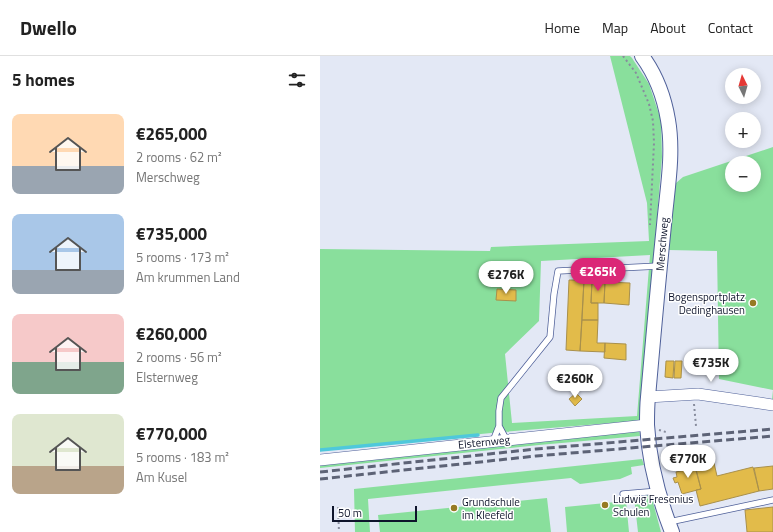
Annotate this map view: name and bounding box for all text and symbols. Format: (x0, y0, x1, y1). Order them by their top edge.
text: Dwello (20, 13, 77, 42)
text: Home (545, 17, 580, 38)
text: Map (602, 17, 628, 38)
text: About (650, 17, 686, 38)
text: Contact (708, 17, 753, 38)
text: 5 homes (12, 67, 75, 93)
north arrow (725, 68, 761, 104)
map controls (725, 68, 761, 192)
icon: filters (286, 69, 308, 91)
button: + (725, 112, 761, 148)
text: €265,000 (136, 121, 207, 147)
icon: home (44, 130, 92, 178)
text: 2 rooms · 62 m² (136, 147, 222, 167)
button: − (725, 156, 761, 192)
text: Merschweg (136, 167, 200, 187)
street label: Merschweg (652, 216, 672, 272)
text: €735,000 (136, 221, 207, 247)
icon: home (44, 230, 92, 278)
text: 5 rooms · 173 m² (136, 247, 229, 267)
pin: €265K (570, 258, 626, 292)
pin: €276K (478, 261, 534, 295)
text: €265K (580, 261, 616, 281)
text: €276K (488, 264, 524, 284)
text: Am krummen Land (136, 267, 240, 287)
place label: Bogensportplatz Dedinghausen (668, 289, 745, 318)
marker: Bogensportplatz Dedinghausen (748, 298, 758, 308)
text: €260,000 (136, 321, 207, 347)
icon: home (44, 330, 92, 378)
text: 2 rooms · 56 m² (136, 347, 222, 367)
pin: €735K (683, 349, 739, 383)
text: €735K (693, 352, 729, 372)
pin: €260K (547, 365, 603, 399)
text: Elsternweg (136, 367, 198, 387)
text: €260K (557, 368, 593, 388)
text: €770,000 (136, 421, 207, 447)
icon: home (44, 430, 92, 478)
street label: Elsternweg (457, 431, 511, 453)
pin: €770K (660, 445, 716, 479)
text: 5 rooms · 183 m² (136, 447, 229, 467)
text: €770K (670, 448, 706, 468)
text: Am Kusel (136, 467, 187, 487)
place label: Ludwig Fresenius Schulen (613, 491, 694, 520)
place label: Grundschule im Kleefeld (462, 494, 520, 523)
marker: Ludwig Fresenius Schulen (600, 500, 610, 510)
marker: Grundschule im Kleefeld (449, 503, 459, 513)
scale bar (332, 504, 417, 523)
text: 50 m (338, 505, 362, 521)

